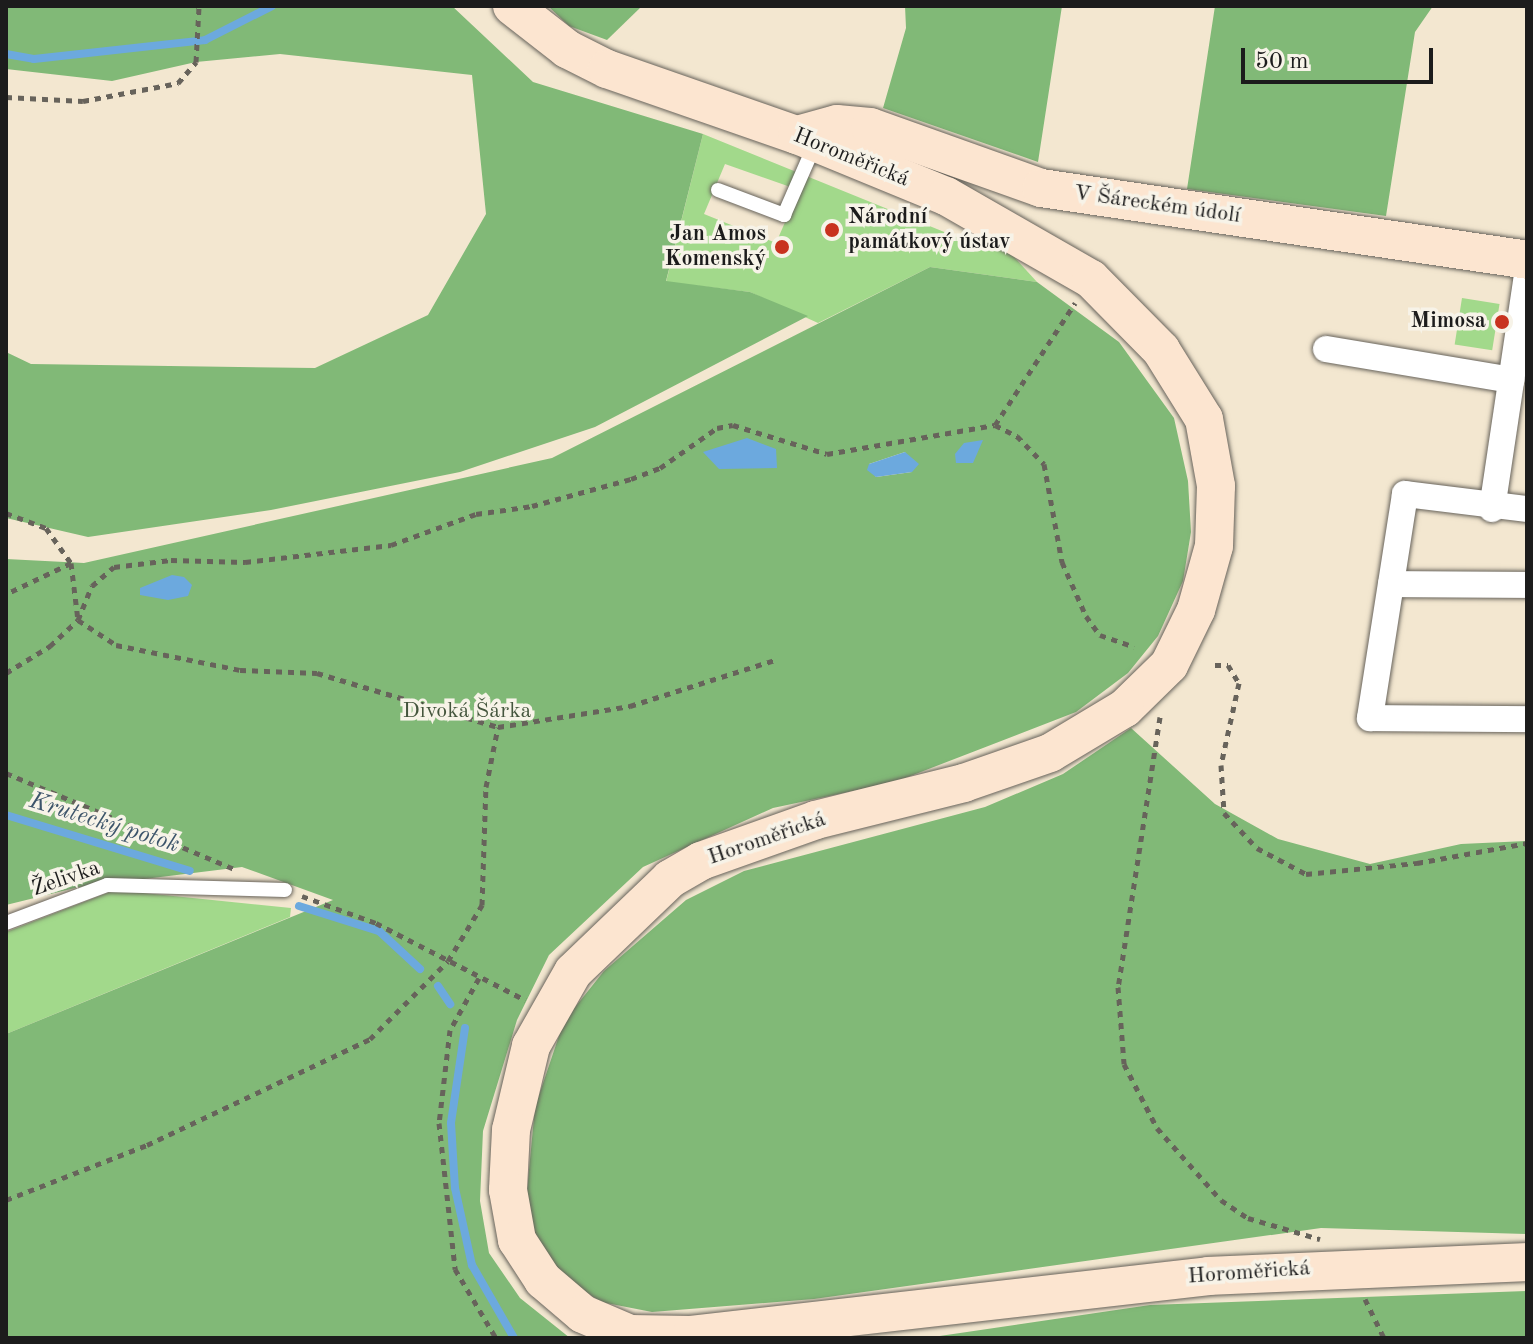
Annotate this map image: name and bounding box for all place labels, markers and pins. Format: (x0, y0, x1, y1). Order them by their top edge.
place label: Národní památkový ústav (848, 204, 1011, 256)
place label: Jan Amos Komenský (664, 221, 766, 272)
marker: Národní památkový ústav (823, 221, 841, 239)
marker: Jan Amos Komenský (773, 238, 791, 256)
place label: Mimosa (1411, 309, 1486, 335)
marker: Mimosa (1493, 313, 1511, 331)

